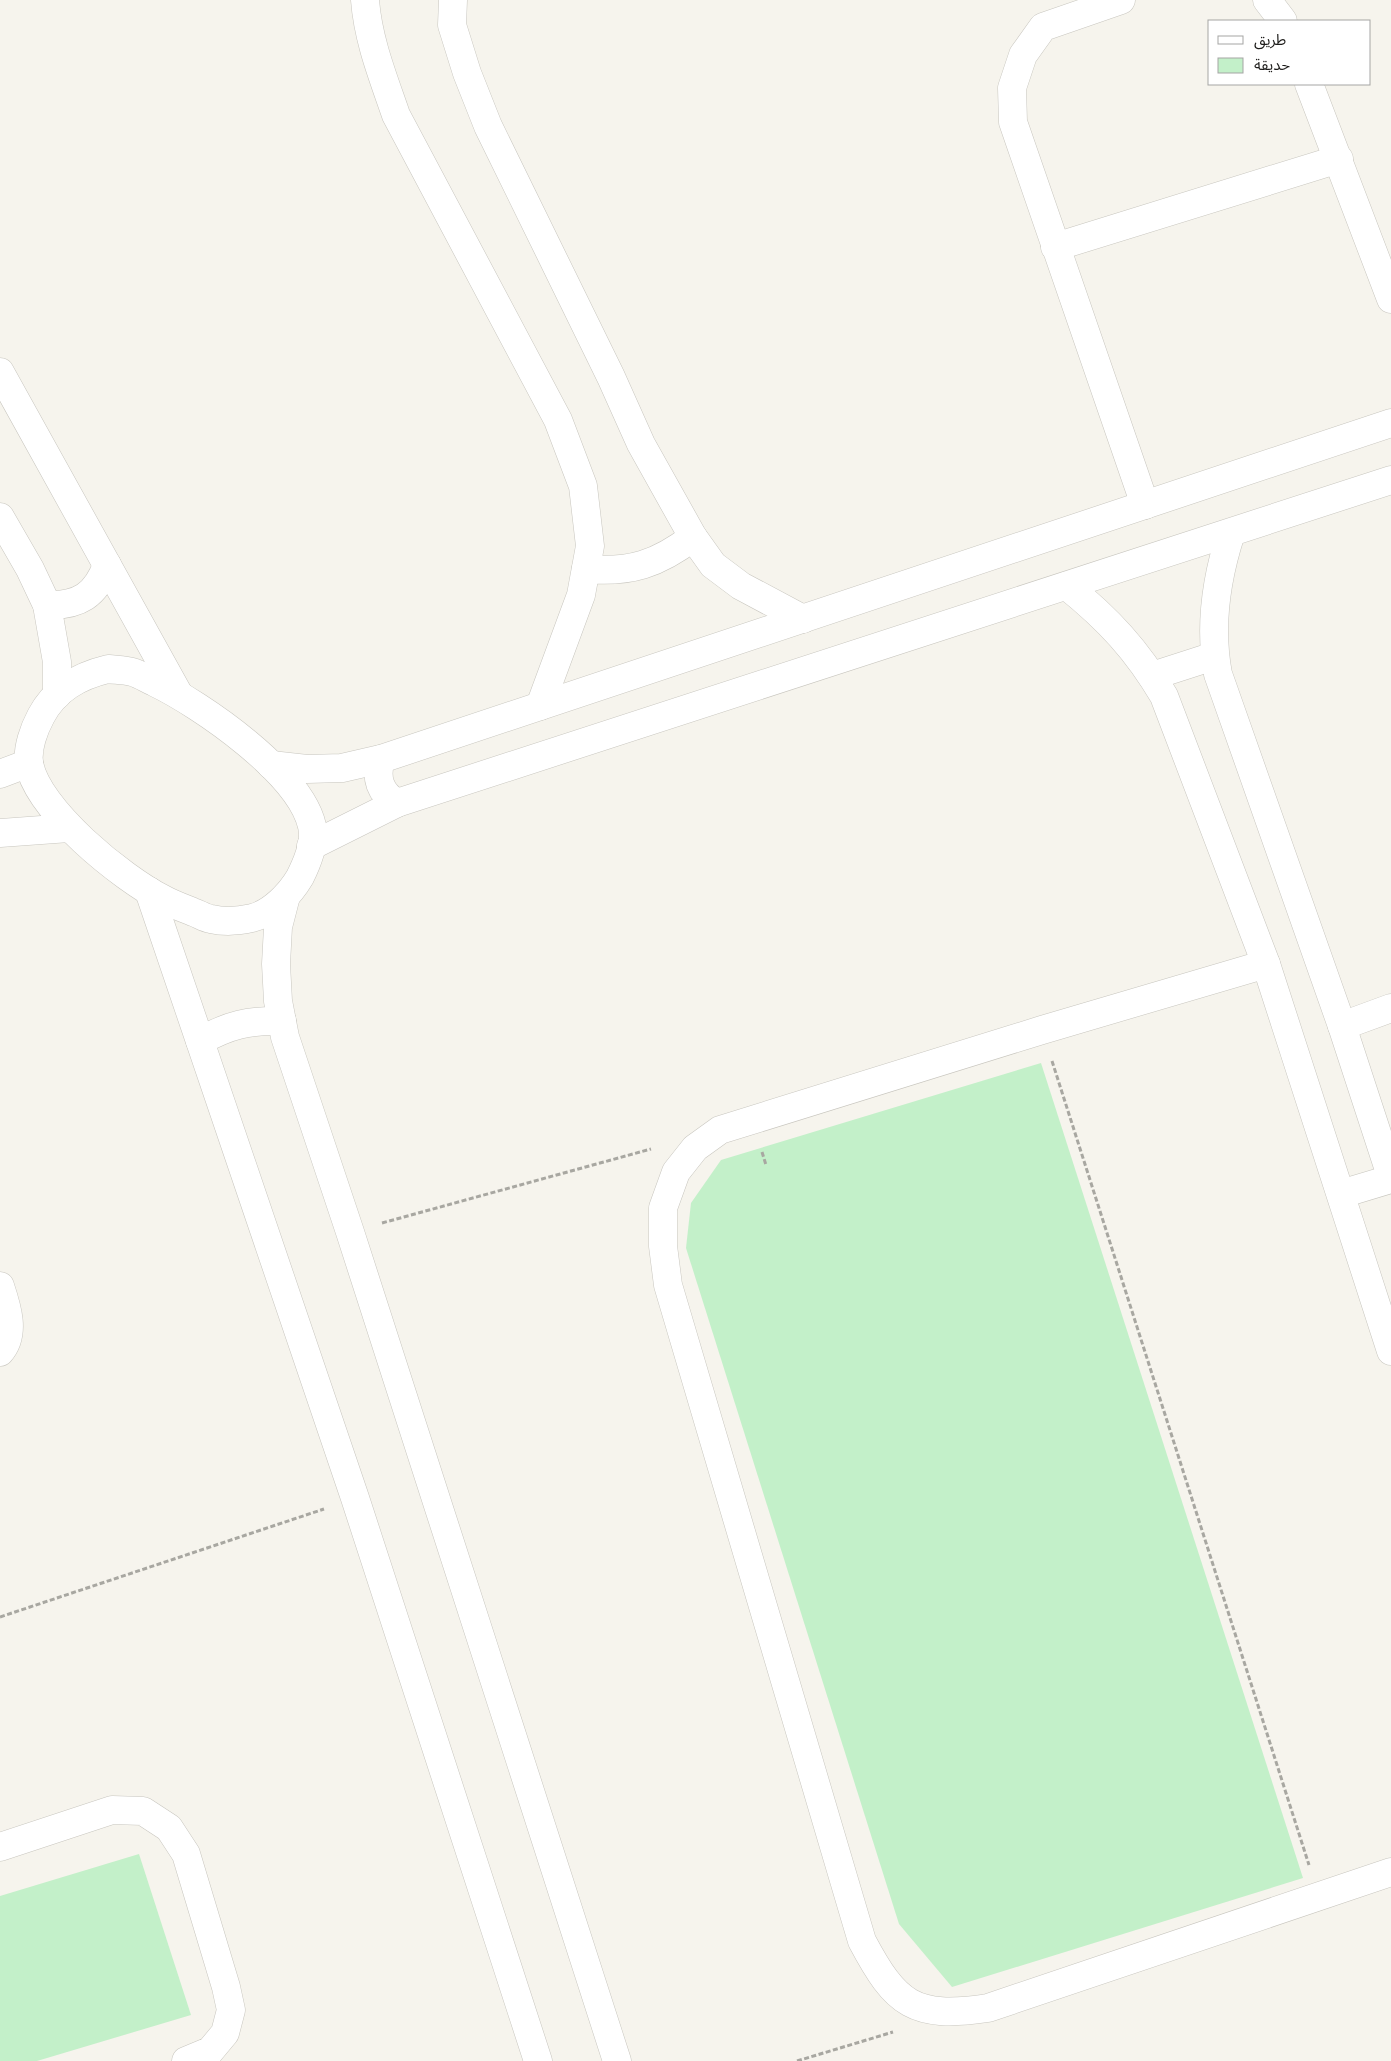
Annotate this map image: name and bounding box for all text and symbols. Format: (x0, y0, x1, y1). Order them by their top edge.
legend (1208, 20, 1371, 85)
text: طريق (1254, 31, 1286, 50)
text: حديقة (1254, 56, 1290, 74)

